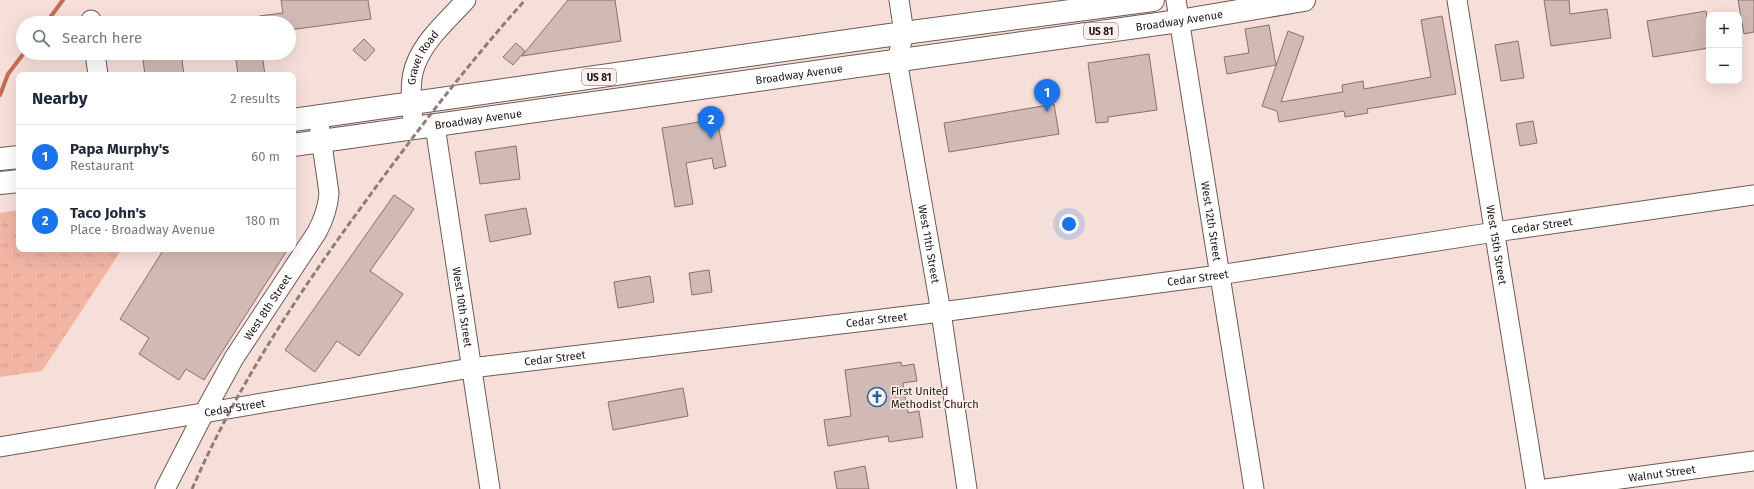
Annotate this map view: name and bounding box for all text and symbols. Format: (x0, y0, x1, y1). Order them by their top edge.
street label: Broadway Avenue (1135, 8, 1224, 34)
map controls (1706, 12, 1742, 84)
button: + (1706, 12, 1742, 48)
search box (16, 16, 296, 60)
road number: US 81 (1084, 23, 1118, 39)
icon: search (30, 27, 52, 49)
street label: Gravel Road (405, 28, 441, 85)
text: Search here (62, 29, 142, 47)
button: − (1706, 48, 1742, 84)
street label: Broadway Avenue (755, 62, 844, 87)
road number: US 81 (582, 69, 616, 85)
pin: 1 (1034, 79, 1060, 112)
text: Nearby (32, 88, 87, 109)
text: 2 results (230, 91, 280, 106)
pin: 2 (698, 106, 724, 139)
street label: Broadway Avenue (434, 107, 523, 132)
text: Papa Murphy's (70, 140, 169, 158)
text: 1 (42, 149, 48, 164)
text: 60 m (251, 149, 280, 164)
text: Restaurant (70, 158, 134, 173)
street label: West 12th Street (1198, 181, 1224, 262)
text: Taco John's (70, 204, 146, 222)
street label: West 11th Street (915, 204, 942, 284)
street label: West 15th Street (1483, 204, 1509, 286)
text: 2 (42, 213, 48, 228)
text: 180 m (245, 213, 280, 228)
your location (1059, 214, 1079, 234)
street label: Cedar Street (1511, 215, 1573, 237)
text: Place · Broadway Avenue (70, 222, 215, 237)
street label: West 10th Street (449, 266, 474, 348)
street label: Cedar Street (1167, 268, 1229, 289)
street label: West 8th Street (242, 272, 294, 343)
street label: Cedar Street (845, 310, 908, 330)
street label: Cedar Street (524, 348, 586, 369)
place label: First United Methodist Church (891, 385, 979, 411)
church icon: First United Methodist Church (866, 386, 888, 408)
street label: Cedar Street (203, 397, 266, 420)
street label: Walnut Street (1628, 463, 1696, 485)

